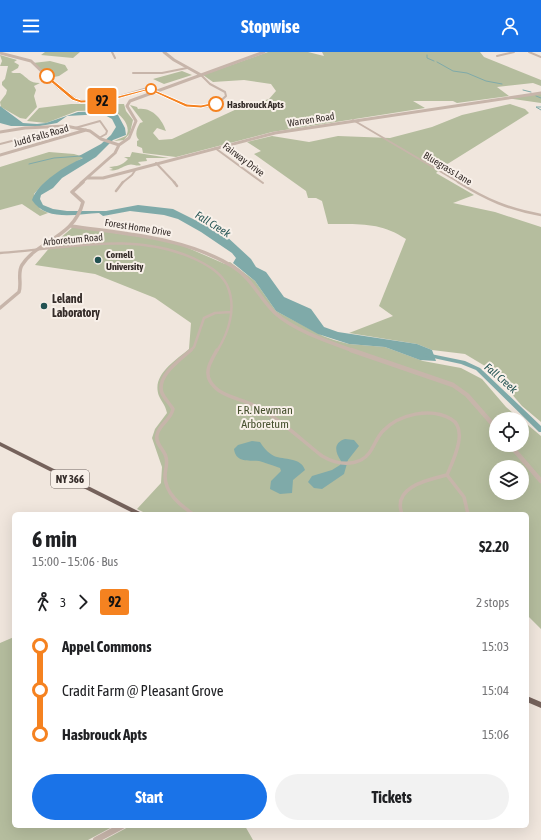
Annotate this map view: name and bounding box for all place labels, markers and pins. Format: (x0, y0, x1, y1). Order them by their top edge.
unlabelled marker (39, 68, 55, 84)
unlabelled marker (145, 83, 157, 95)
marker: Hasbrouck Apts (208, 96, 224, 112)
place label: Hasbrouck Apts (227, 99, 284, 110)
place label: Cornell University (106, 249, 144, 272)
marker: Cornell University (93, 255, 103, 265)
place label: Leland Laboratory (52, 292, 100, 320)
marker: Leland Laboratory (39, 301, 49, 311)

